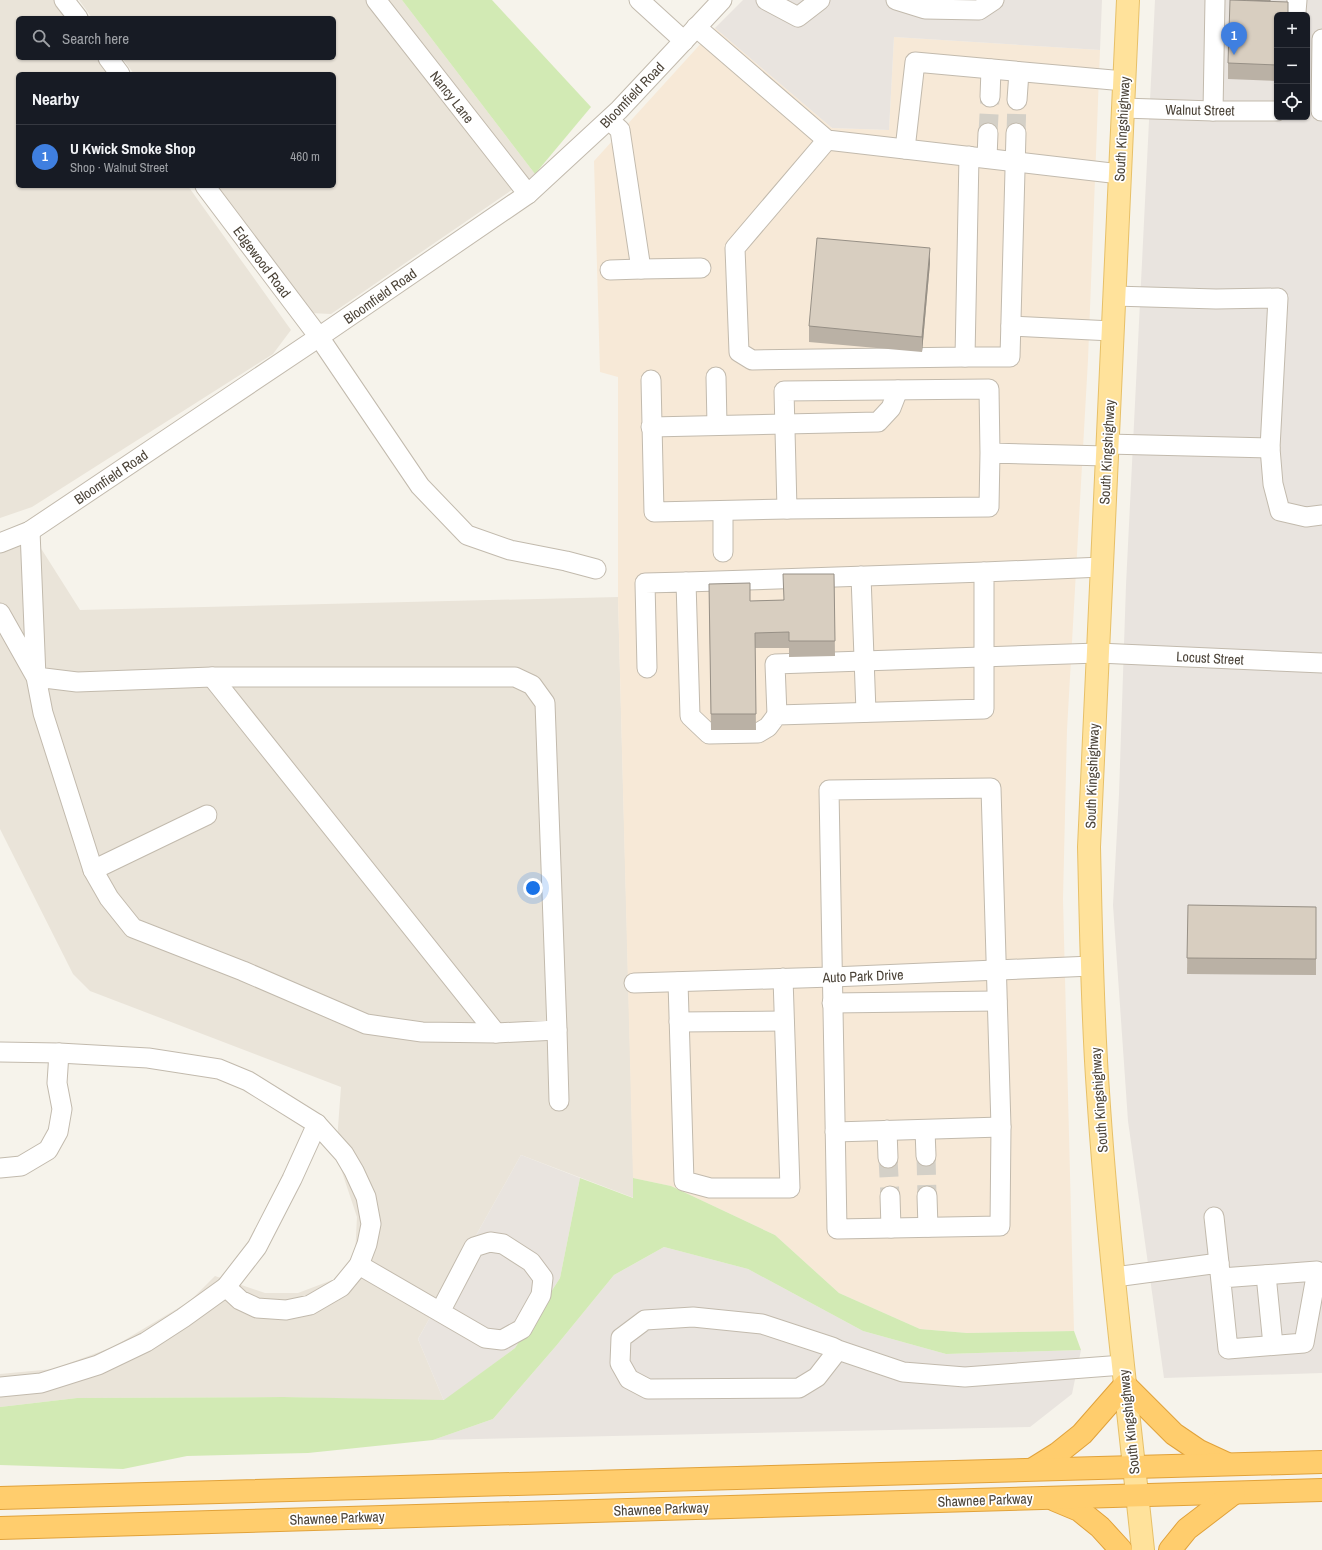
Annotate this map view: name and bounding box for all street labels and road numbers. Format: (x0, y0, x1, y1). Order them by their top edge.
street label: Bloomfield Road (596, 58, 668, 132)
street label: Nancy Lane (426, 67, 478, 127)
street label: South Kingshighway (1110, 76, 1134, 182)
street label: Walnut Street (1165, 100, 1235, 120)
street label: Edgewood Road (229, 223, 295, 301)
street label: Bloomfield Road (340, 264, 420, 328)
street label: South Kingshighway (1095, 399, 1119, 505)
street label: Bloomfield Road (71, 446, 151, 508)
street label: Locust Street (1176, 647, 1244, 669)
street label: South Kingshighway (1081, 723, 1103, 829)
street label: Auto Park Drive (821, 966, 904, 986)
street label: South Kingshighway (1086, 1047, 1112, 1153)
street label: South Kingshighway (1115, 1368, 1143, 1475)
street label: Shawnee Parkway (937, 1489, 1033, 1511)
street label: Shawnee Parkway (613, 1498, 709, 1520)
street label: Shawnee Parkway (289, 1507, 385, 1529)

